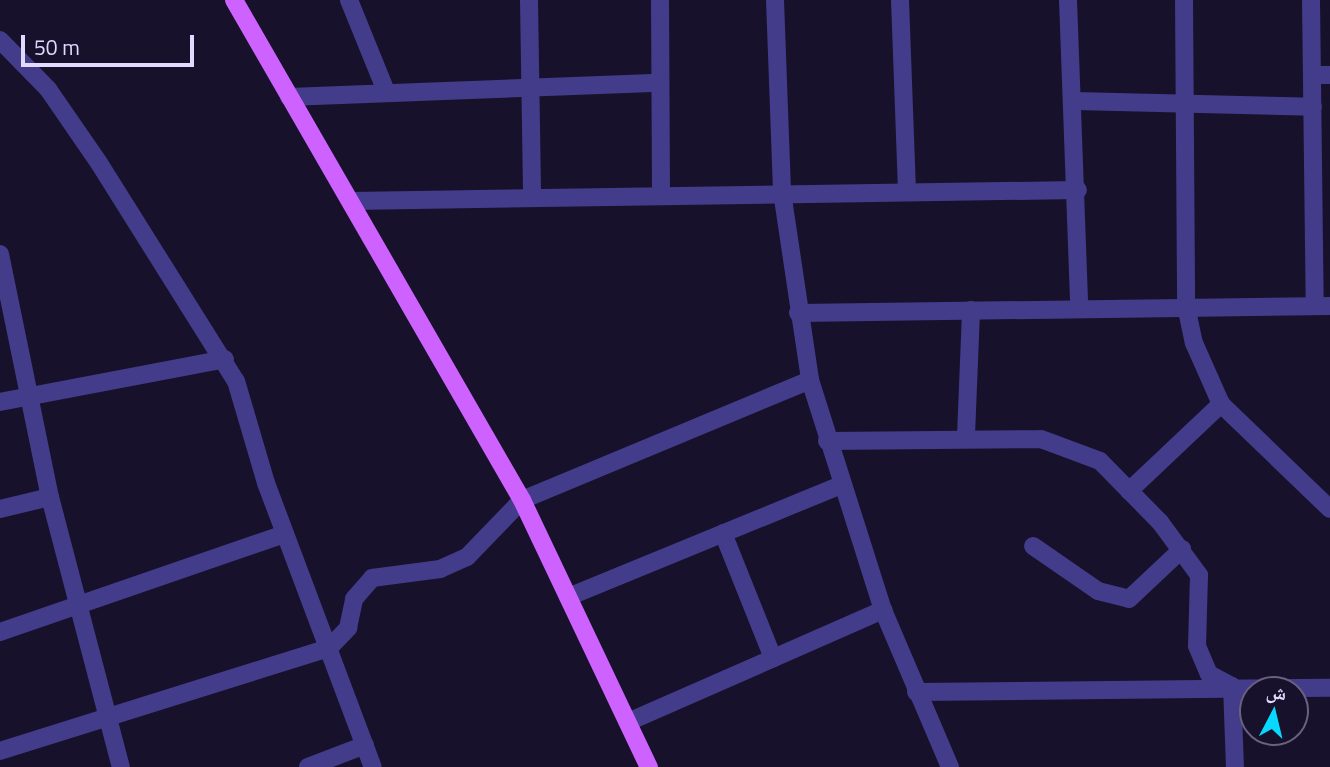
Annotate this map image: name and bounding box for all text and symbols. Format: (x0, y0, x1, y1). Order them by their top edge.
scale bar (24, 21, 198, 65)
text: 50 m (34, 31, 80, 63)
north arrow (1239, 676, 1309, 746)
text: ش (1265, 676, 1288, 707)

